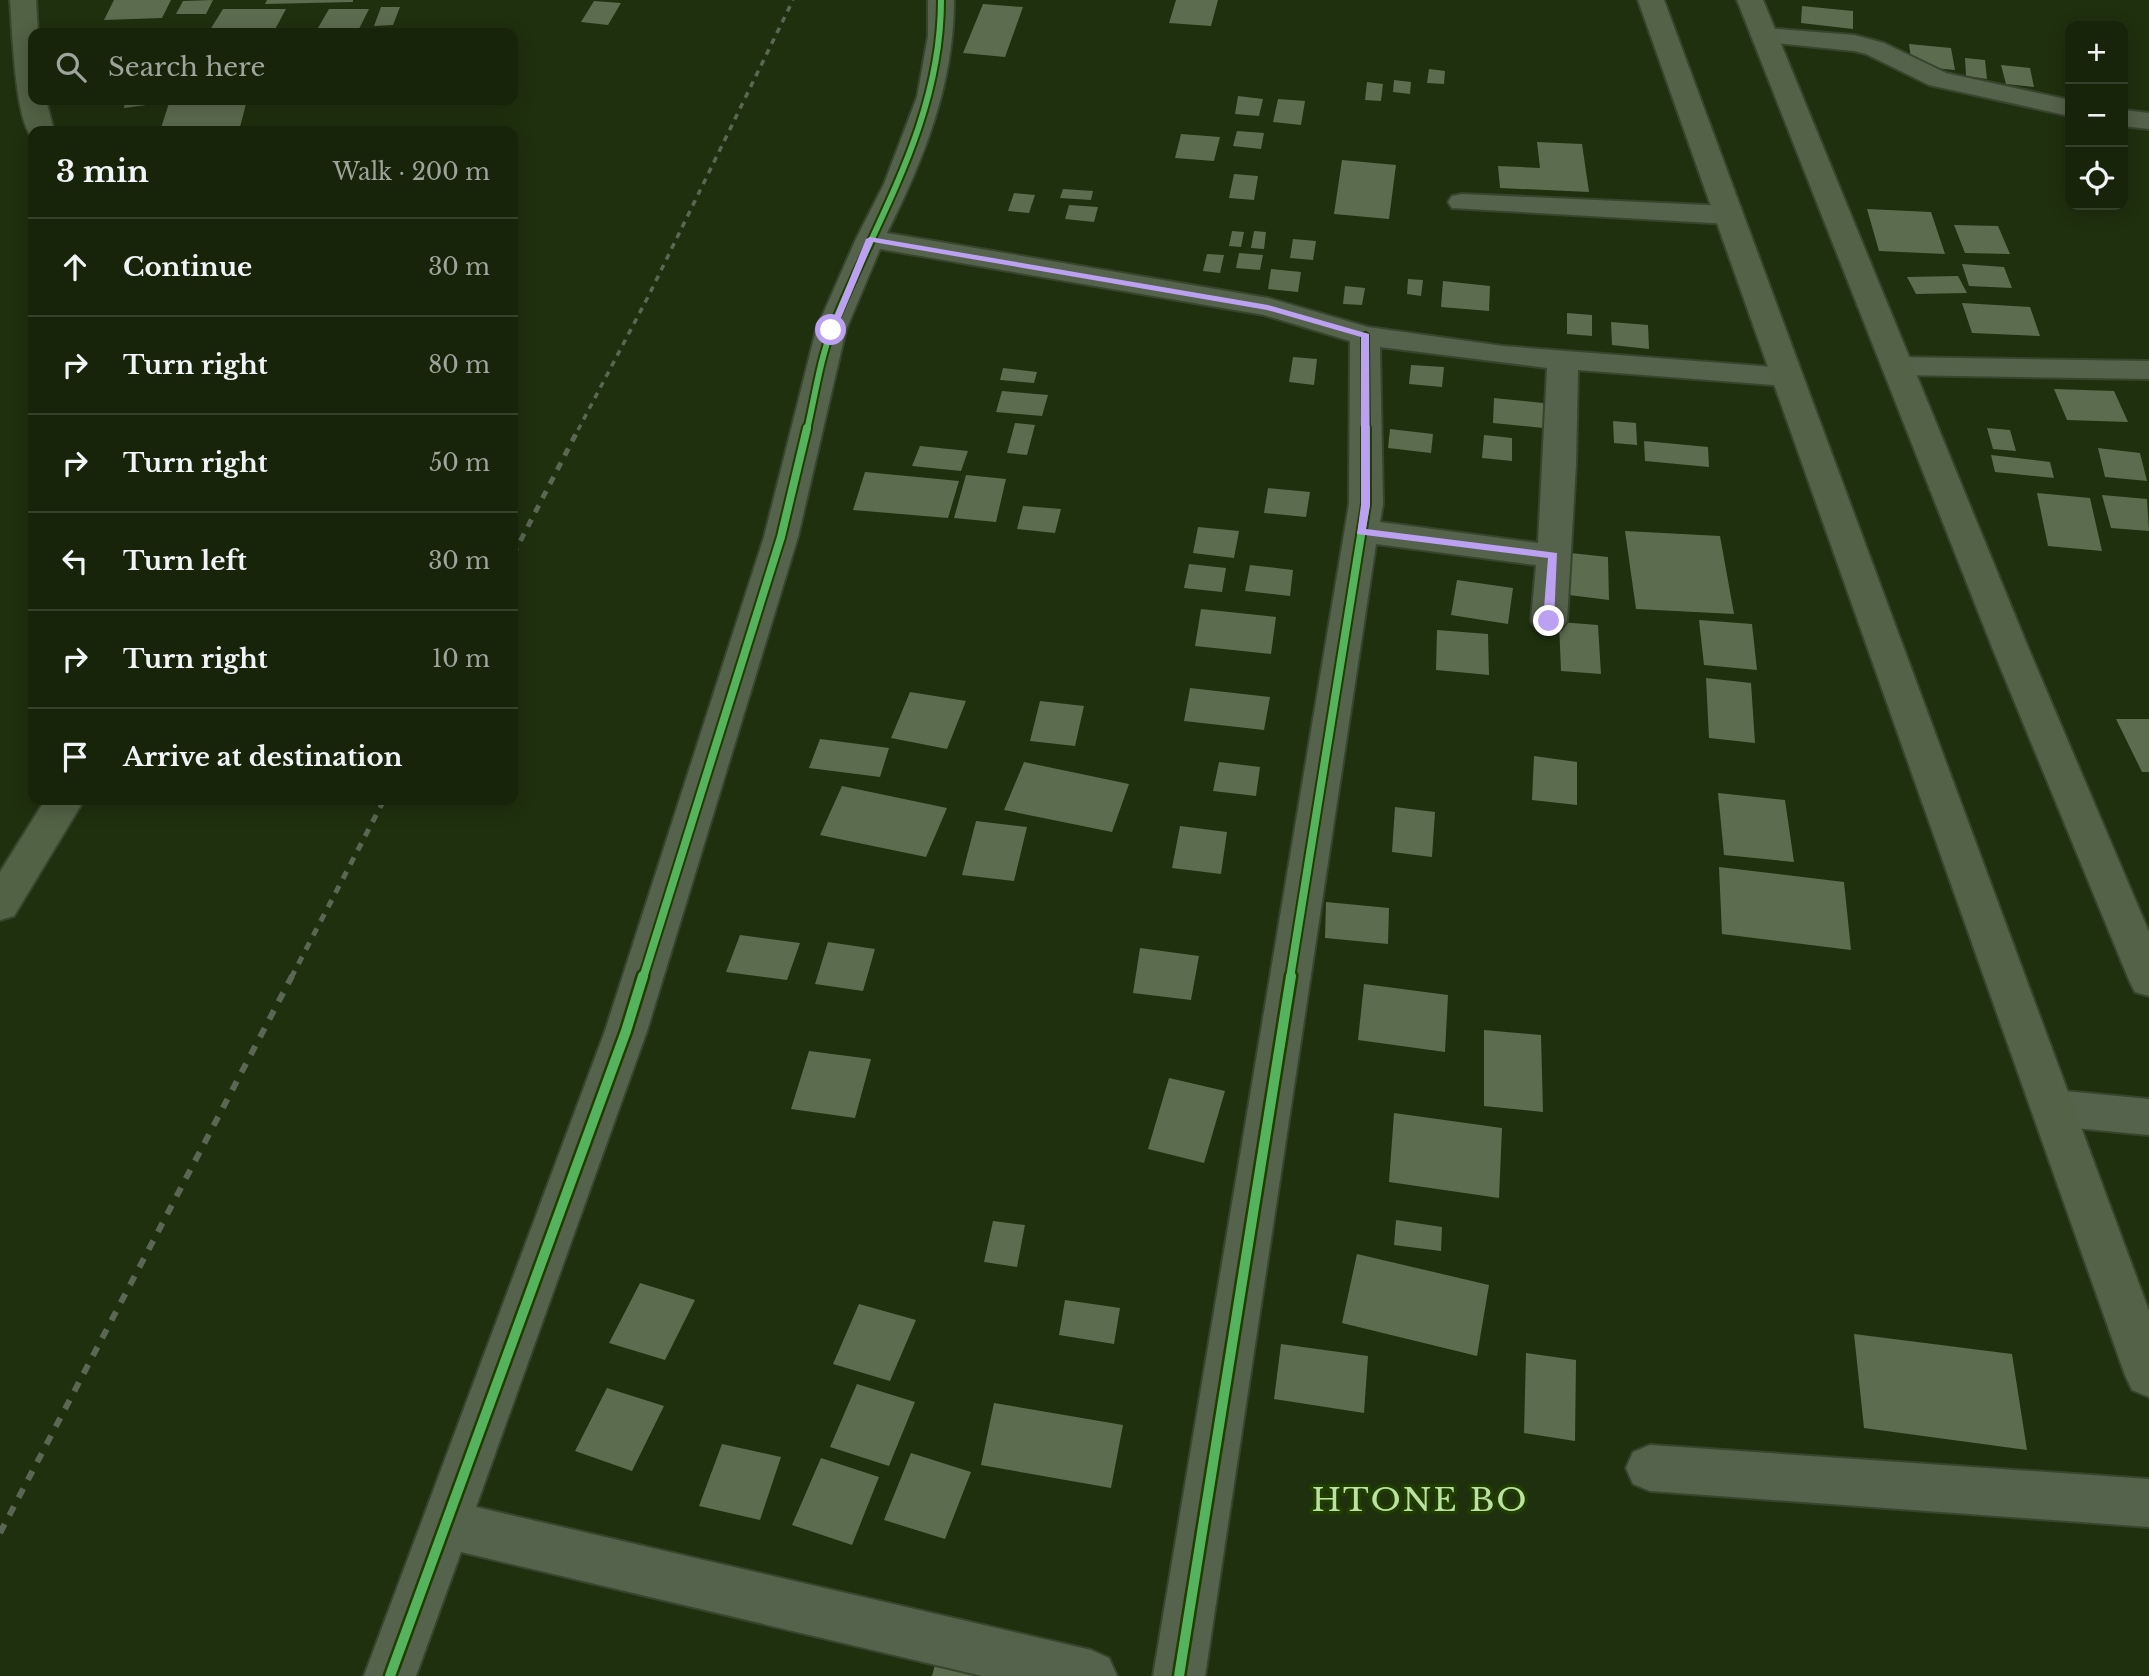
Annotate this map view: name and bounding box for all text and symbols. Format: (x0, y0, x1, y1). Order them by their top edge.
map controls (2065, 21, 2128, 210)
button: + (2065, 21, 2128, 84)
search box (28, 28, 518, 105)
icon: search (52, 48, 90, 86)
text: Search here (108, 51, 265, 83)
button: − (2065, 84, 2128, 147)
button: locate (2065, 147, 2128, 210)
text: 3 min (56, 153, 149, 190)
text: Walk · 200 m (333, 158, 490, 186)
icon: ahead (56, 248, 94, 286)
text: Continue (123, 251, 252, 283)
text: 30 m (428, 253, 490, 281)
route start (815, 314, 846, 345)
icon: right (56, 346, 94, 384)
text: Turn right (123, 349, 268, 381)
text: 80 m (428, 351, 490, 379)
icon: right (56, 444, 94, 482)
text: Turn right (123, 447, 268, 479)
text: 50 m (429, 449, 490, 477)
icon: left (56, 542, 94, 580)
text: Turn left (123, 545, 247, 577)
text: 30 m (428, 547, 490, 575)
route end (1533, 605, 1564, 636)
icon: right (56, 640, 94, 678)
text: Turn right (123, 643, 268, 675)
text: 10 m (432, 645, 490, 673)
icon: arrive (56, 738, 94, 776)
text: Arrive at destination (123, 741, 403, 773)
district label: HTONE BO (1312, 1480, 1528, 1520)

